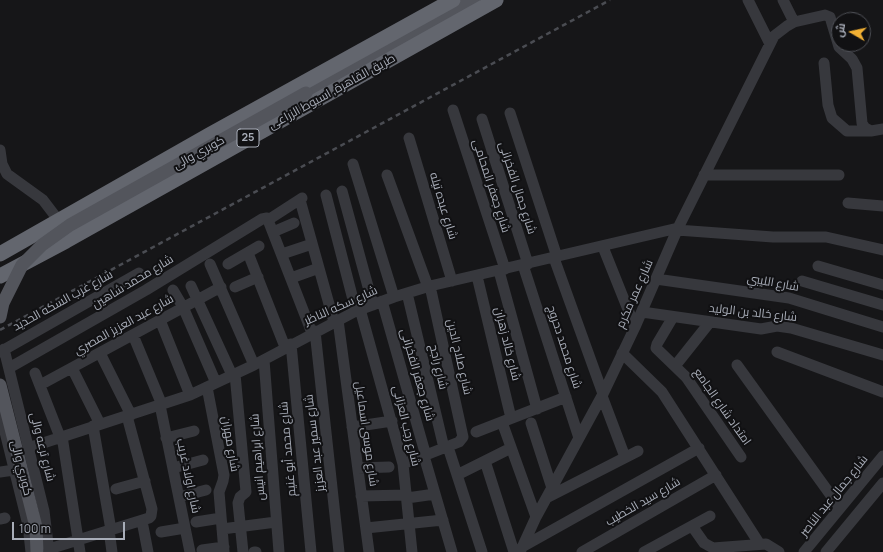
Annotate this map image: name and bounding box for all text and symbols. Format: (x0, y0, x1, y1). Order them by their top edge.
north arrow (831, 12, 871, 52)
text: ش (831, 22, 848, 38)
street label: طريق القاهرة, اسيوط الزراعى (266, 51, 398, 133)
road number: 25 (237, 129, 259, 147)
street label: كوبري والى (171, 133, 227, 173)
street label: شارع جعفر المحامى (469, 137, 513, 235)
street label: شارع جمال الفخرانى (495, 140, 539, 236)
street label: شارع عبده تيله (426, 171, 460, 241)
street label: شارع محمد شاهين (90, 252, 176, 312)
street label: شارع عمر مكرم (613, 257, 657, 331)
street label: شارع غرب السكه الحديد (10, 268, 116, 334)
street label: شارع الليبي (746, 271, 800, 295)
street label: شارع سكه الناظر (302, 283, 380, 329)
street label: شارع عبد العزيز المصري (72, 292, 176, 358)
street label: شارع خالد بن الوليد (708, 301, 798, 325)
street label: شارع محمد دحروج (544, 303, 584, 391)
street label: شارع خالد زهران (491, 306, 523, 382)
street label: شارع صلاح الدين (443, 318, 475, 396)
street label: شارع جعفر الفخرانى (397, 327, 437, 423)
street label: شارع راجح (426, 343, 450, 391)
street label: امتداد شارع الجامع (690, 366, 754, 448)
street label: شارع موسى اسماعيل (352, 381, 380, 487)
street label: شارع رجب العزانى (389, 384, 423, 468)
street label: شارع سمير عبد العزيز (302, 393, 328, 493)
street label: شارع محمد أبو غنيم (277, 401, 299, 497)
street label: شارع ترعه والى (26, 411, 58, 483)
street label: شارع ابراهيم انيس (248, 413, 268, 501)
street label: شارع مهران (218, 415, 242, 473)
street label: شارع اولاد غريب (173, 437, 203, 515)
street label: كوبري والى (7, 439, 35, 497)
street label: شارع جمال عبد الناصر (797, 452, 871, 540)
street label: شارع سيد الخطيب (603, 475, 683, 529)
scale bar (14, 514, 127, 540)
text: 100 m (19, 520, 51, 537)

